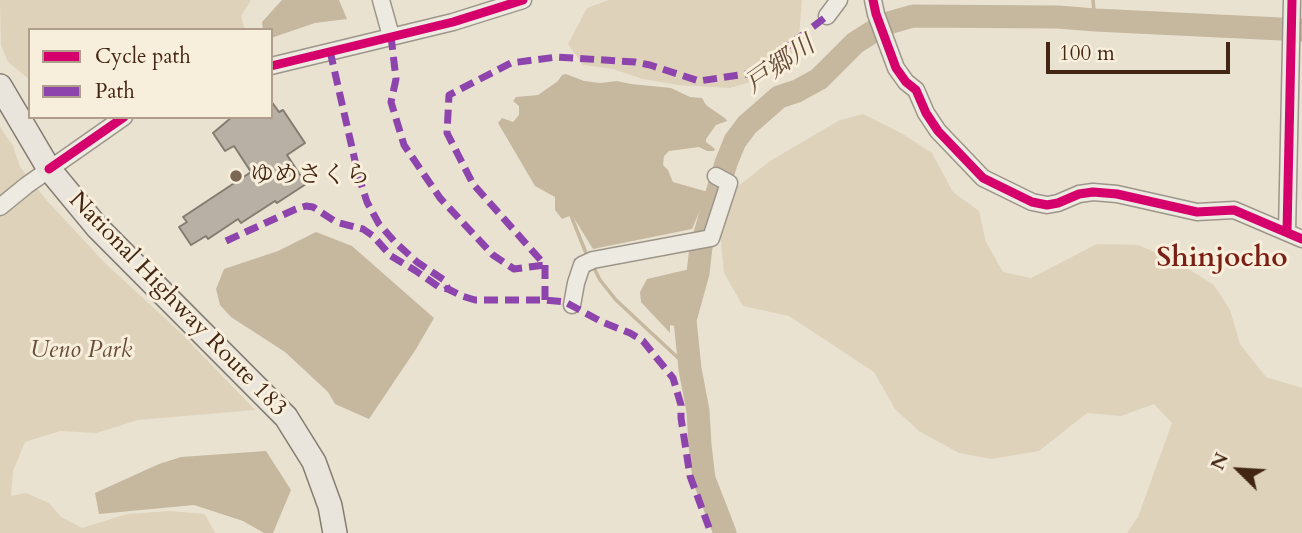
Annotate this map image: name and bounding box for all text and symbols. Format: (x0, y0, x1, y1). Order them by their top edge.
legend (28, 28, 273, 119)
scale bar (1050, 28, 1234, 72)
water label: 戸郷川 (740, 31, 822, 101)
text: 100 m (1059, 39, 1115, 68)
text: Cycle path (95, 42, 191, 71)
text: Path (95, 77, 135, 106)
place label: ゆめさくら (250, 162, 370, 190)
marker: ゆめさくら (228, 168, 244, 184)
street label: National Highway Route 183 (62, 187, 292, 423)
district label: Shinjocho (1156, 243, 1288, 277)
park label: Ueno Park (30, 337, 132, 365)
north arrow (1204, 435, 1274, 505)
text: N (1205, 449, 1235, 474)

